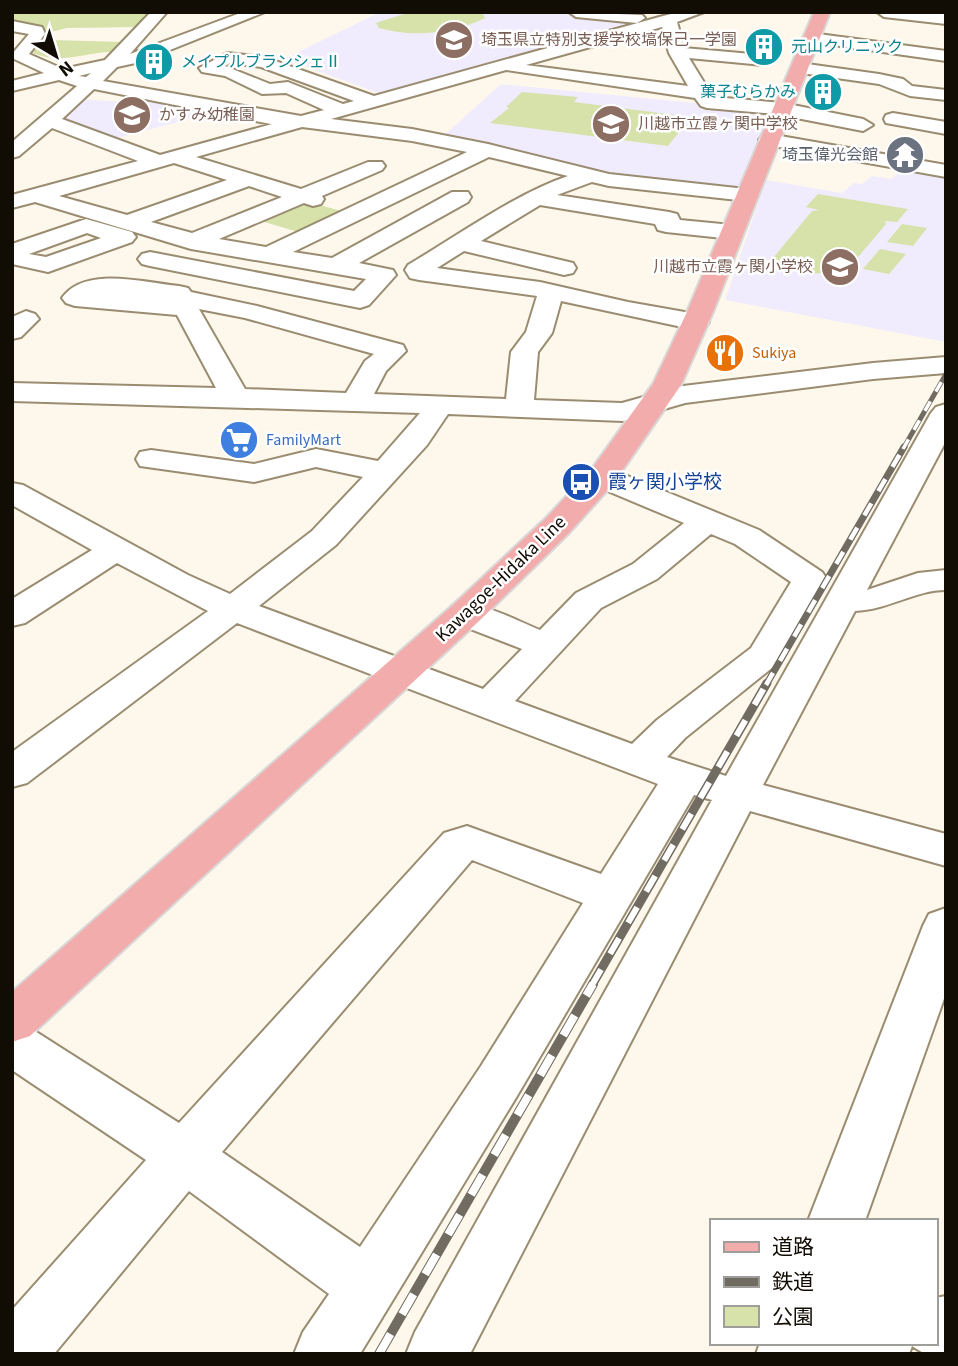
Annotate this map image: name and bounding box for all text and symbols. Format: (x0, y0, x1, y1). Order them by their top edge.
school or university icon: 埼玉県立特別支援学校塙保己一学園 (433, 19, 475, 61)
north arrow (21, 21, 91, 91)
building icon: 元山クリニック (743, 26, 785, 68)
place label: 埼玉県立特別支援学校塙保己一学園 (481, 29, 737, 51)
place label: 元山クリニック (791, 36, 903, 58)
building icon: メイプルブランシェⅡ (133, 41, 175, 83)
place label: メイプルブランシェⅡ (181, 51, 341, 73)
text: N (52, 54, 79, 83)
building icon: 菓子むらかみ (802, 71, 844, 113)
place label: 菓子むらかみ (700, 81, 796, 103)
school or university icon: かすみ幼稚園 (111, 94, 153, 136)
school or university icon: 川越市立霞ヶ関中学校 (590, 103, 632, 145)
place label: かすみ幼稚園 (159, 104, 255, 126)
place label: 川越市立霞ヶ関中学校 (638, 113, 798, 135)
temple icon: 埼玉偉光会館 (884, 134, 926, 176)
place label: 埼玉偉光会館 (782, 144, 878, 166)
school or university icon: 川越市立霞ヶ関小学校 (819, 246, 861, 288)
place label: 川越市立霞ヶ関小学校 (653, 256, 813, 278)
restaurant icon: Sukiya (704, 332, 746, 374)
place label: Sukiya (752, 342, 796, 364)
supermarket icon: FamilyMart (218, 419, 260, 461)
place label: FamilyMart (266, 429, 341, 451)
bus stop icon: 霞ヶ関小学校 (560, 461, 602, 503)
place label: 霞ヶ関小学校 (608, 469, 722, 496)
street label: Kawagoe-Hidaka Line (430, 509, 572, 649)
legend (710, 1219, 937, 1345)
text: 道路 (772, 1232, 814, 1262)
text: 鉄道 (772, 1267, 814, 1297)
text: 公園 (772, 1302, 814, 1332)

